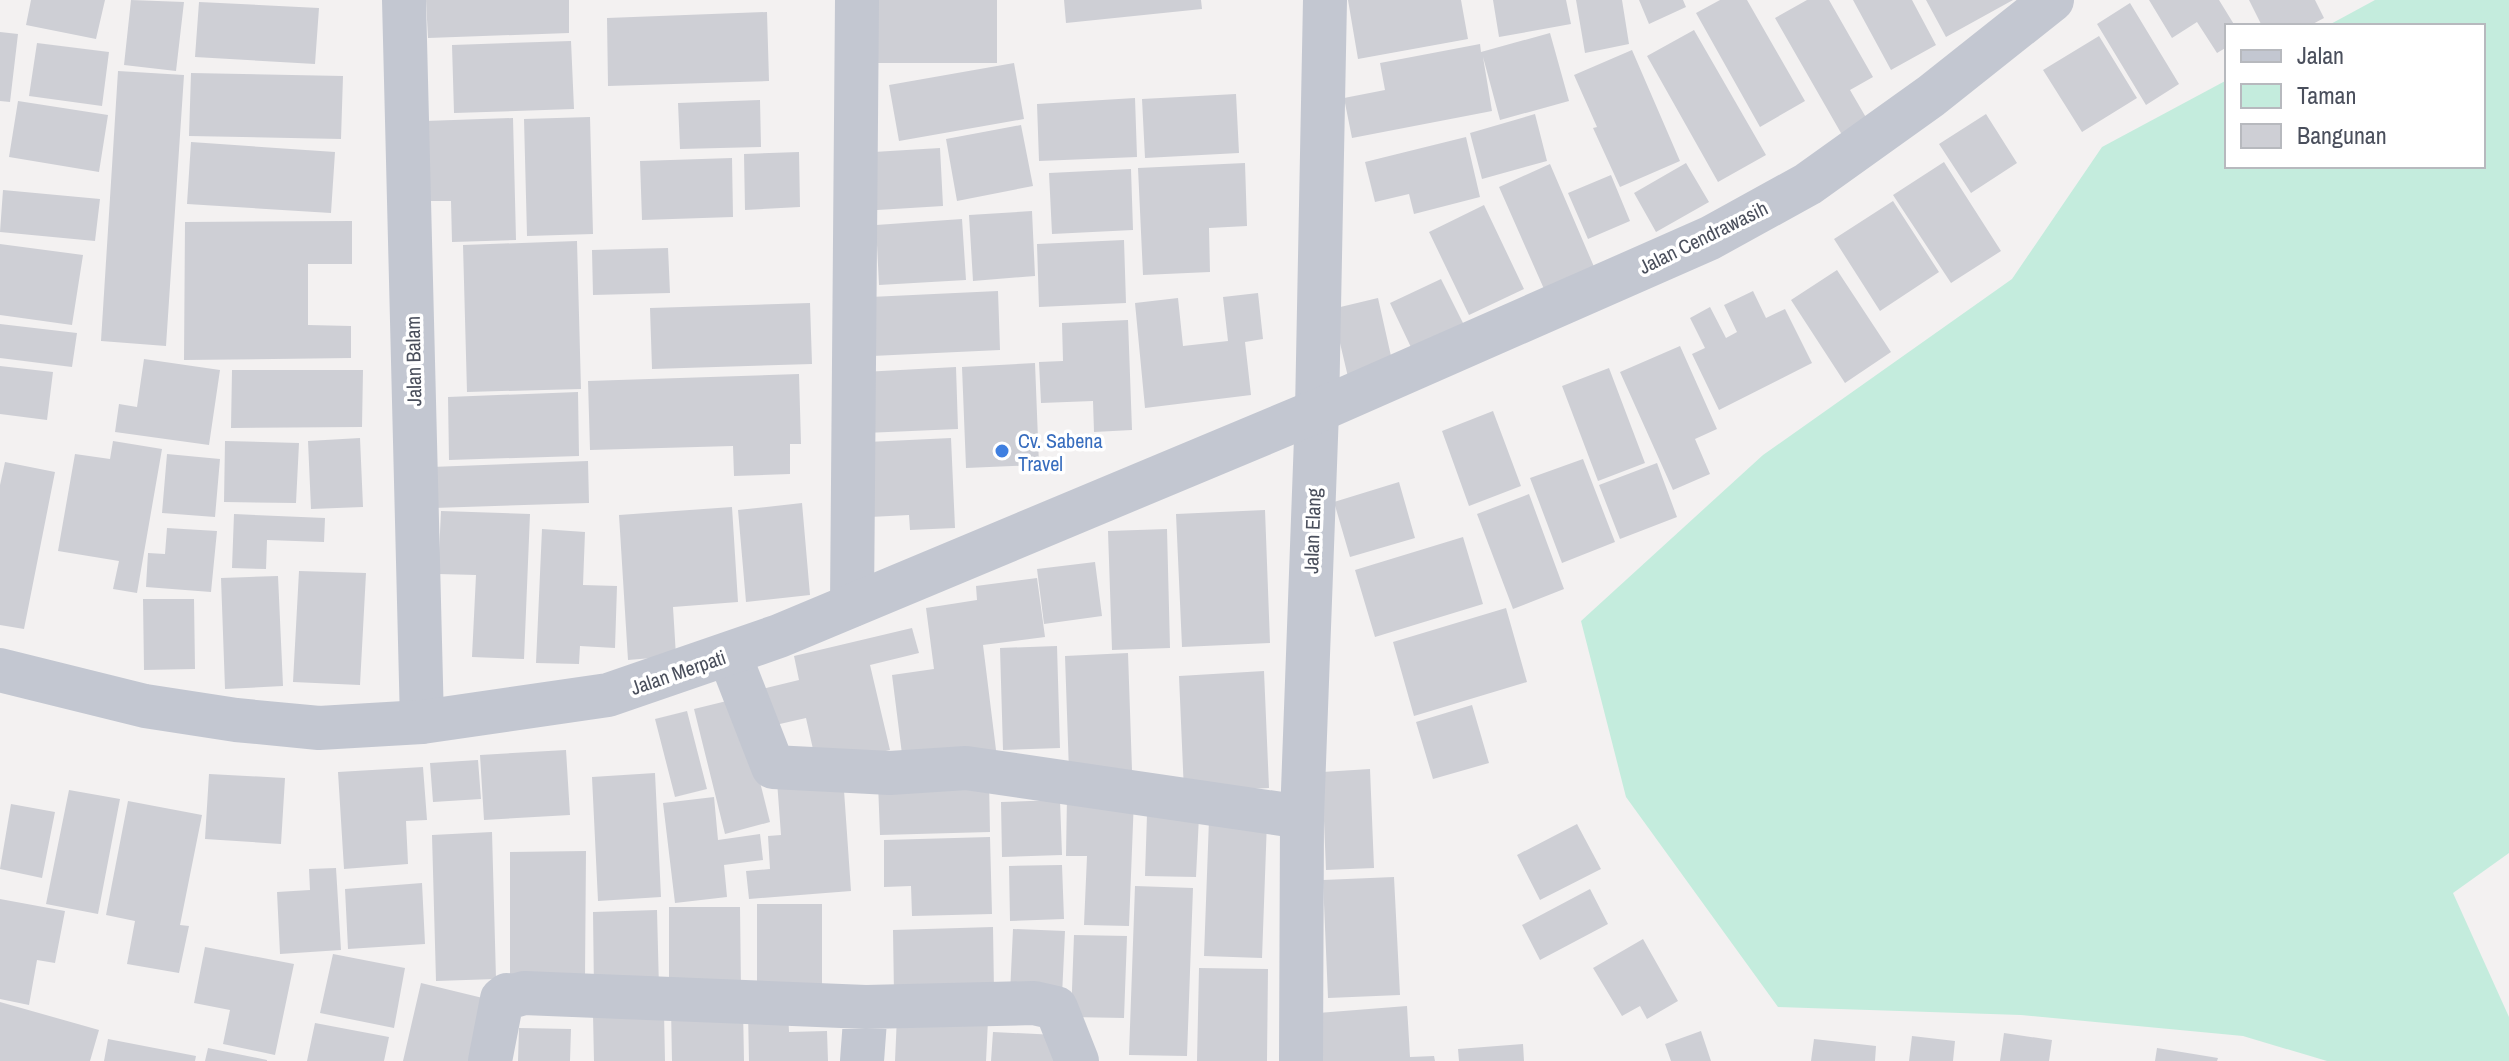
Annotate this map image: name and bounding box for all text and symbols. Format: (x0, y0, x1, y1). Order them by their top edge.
legend (2225, 24, 2485, 168)
text: Jalan (2297, 39, 2344, 71)
text: Taman (2297, 79, 2356, 111)
text: Bangunan (2297, 119, 2387, 151)
street label: Jalan Cendrawasih (1634, 194, 1772, 280)
street label: Jalan Balam (399, 316, 427, 406)
place label: Cv. Sabena Travel (1018, 427, 1103, 477)
marker: Cv. Sabena Travel (993, 442, 1011, 460)
street label: Jalan Elang (1297, 488, 1327, 574)
street label: Jalan Merpati (627, 643, 729, 701)

